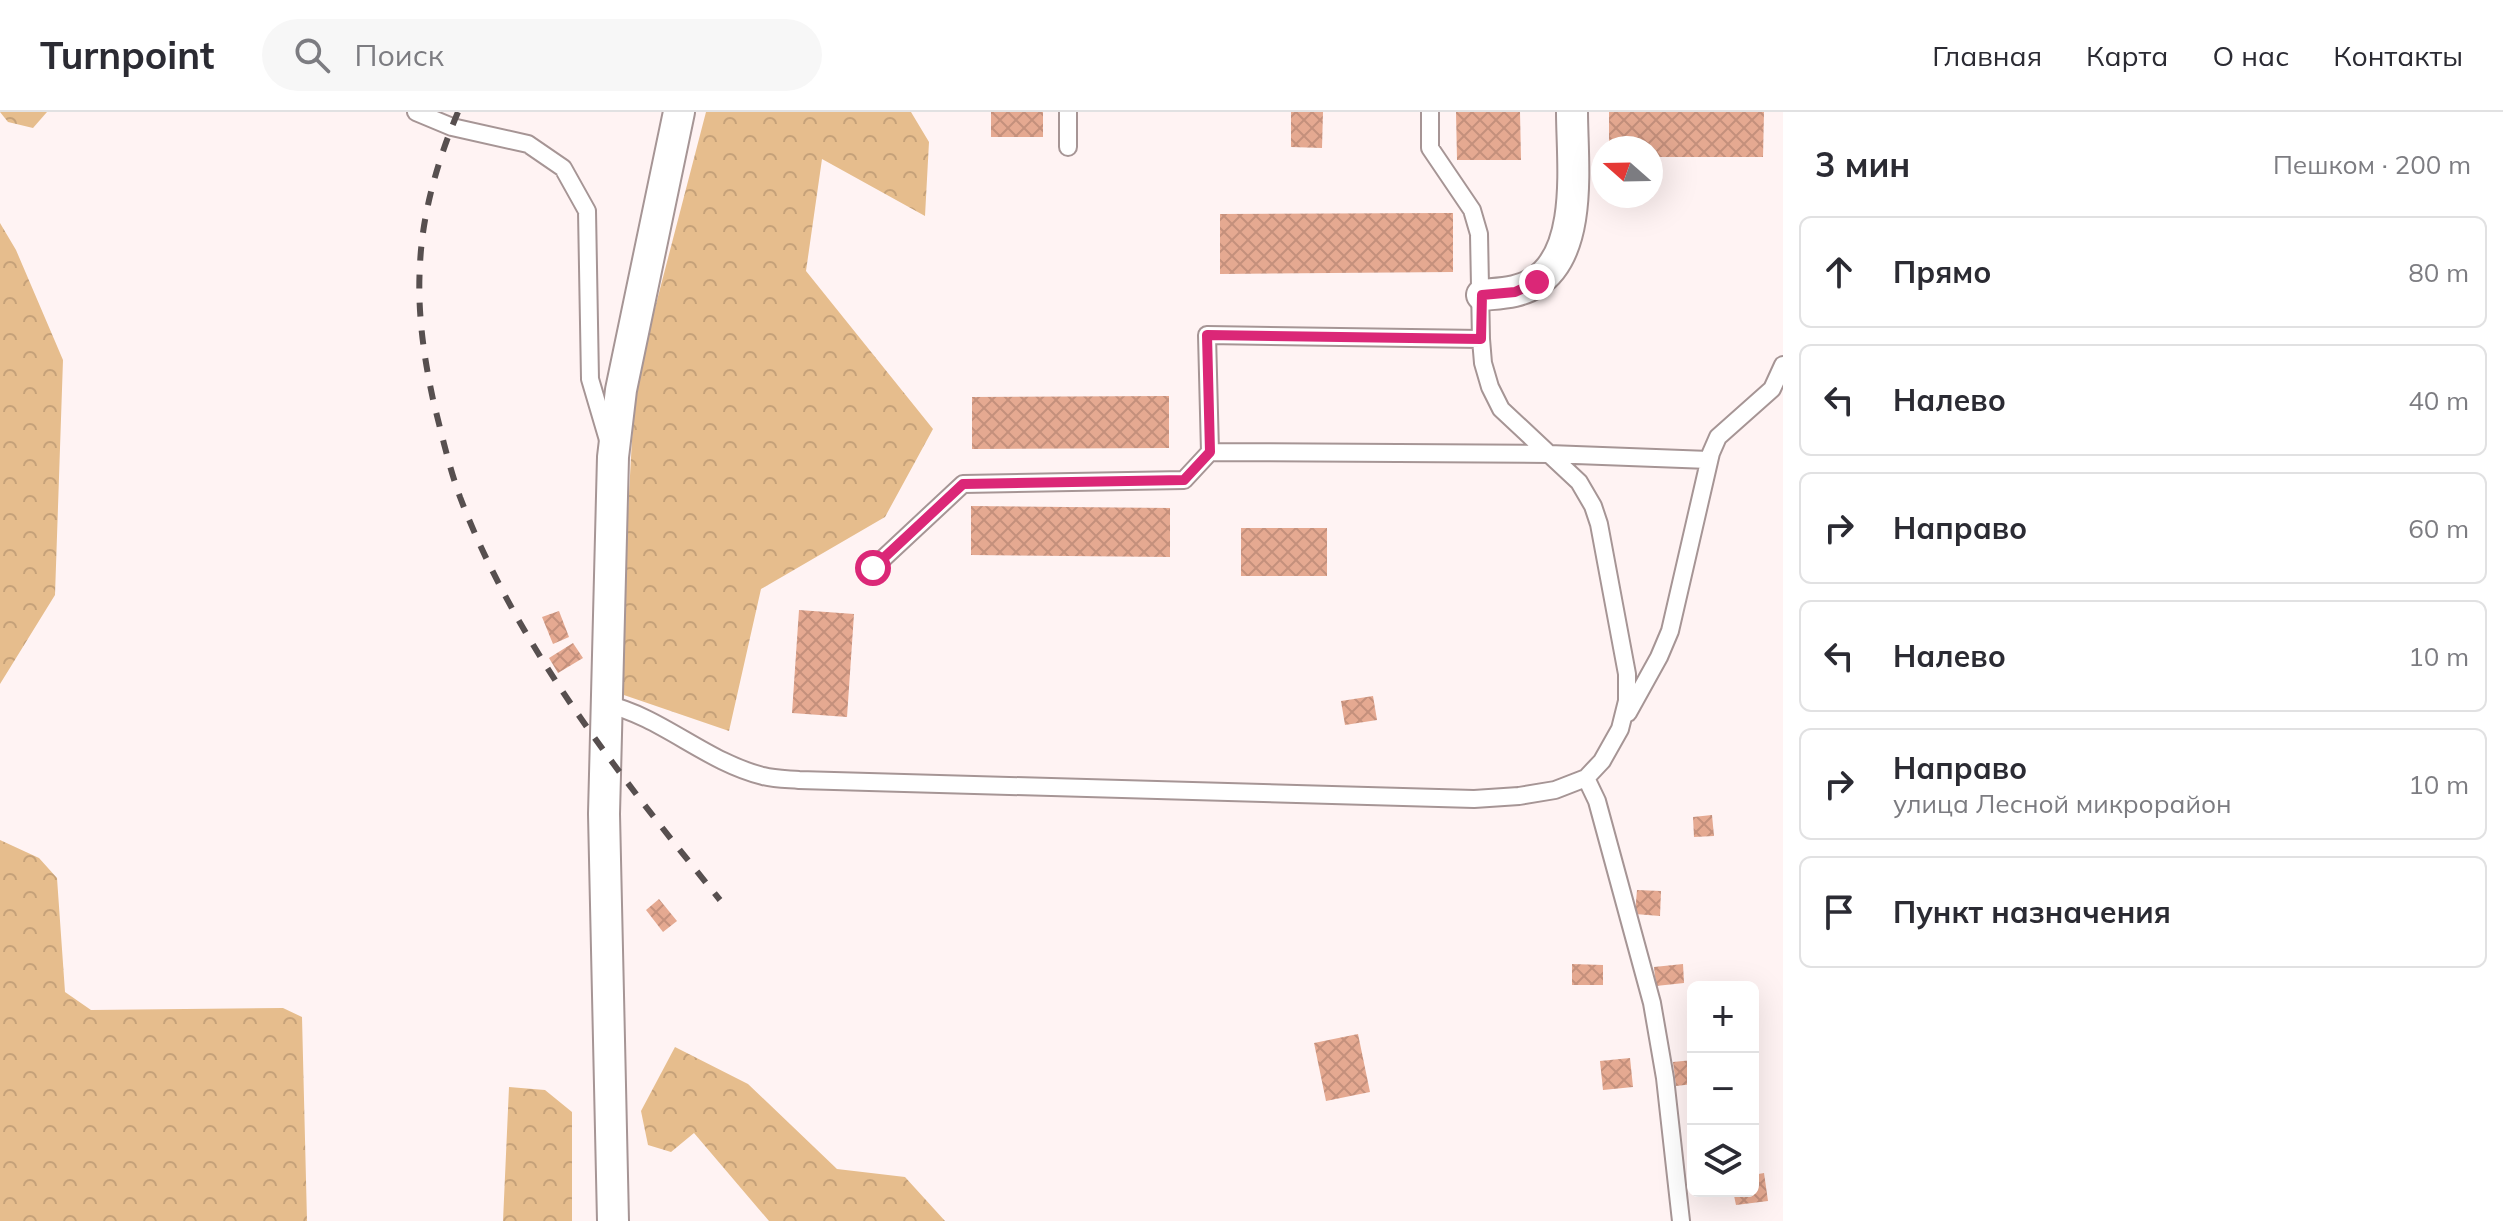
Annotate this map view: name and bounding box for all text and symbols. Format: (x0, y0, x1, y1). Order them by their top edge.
search box (262, 19, 822, 91)
text: Turnpoint (40, 31, 214, 79)
icon: search (290, 33, 334, 77)
text: Поиск (354, 36, 444, 74)
text: Главная (1932, 38, 2042, 73)
text: Карта (2086, 38, 2168, 73)
text: О нас (2212, 38, 2289, 73)
text: Контакты (2333, 38, 2463, 73)
north arrow (1591, 136, 1663, 208)
text: 3 мин (1815, 143, 1910, 186)
text: Пешком · 200 m (2273, 148, 2471, 181)
icon: ahead (1817, 250, 1861, 294)
text: Прямо (1893, 253, 1991, 291)
text: 80 m (2408, 256, 2469, 289)
route end (1519, 264, 1555, 300)
icon: left (1817, 378, 1861, 422)
text: Налево (1893, 381, 2006, 419)
text: 40 m (2408, 384, 2469, 417)
icon: right (1817, 506, 1861, 550)
text: Направо (1893, 509, 2027, 547)
text: 60 m (2408, 512, 2469, 545)
route start (855, 550, 891, 586)
icon: left (1817, 634, 1861, 678)
text: Налево (1893, 637, 2006, 675)
text: 10 m (2408, 640, 2469, 673)
text: Направо (1893, 749, 2027, 787)
icon: right (1817, 762, 1861, 806)
text: 10 m (2408, 768, 2469, 801)
text: улица Лесной микрорайон (1893, 787, 2232, 820)
icon: arrive (1817, 890, 1861, 934)
text: Пункт назначения (1893, 893, 2171, 931)
map controls (1687, 981, 1759, 1197)
button: + (1687, 981, 1759, 1053)
button: − (1687, 1053, 1759, 1125)
button: layers (1687, 1125, 1759, 1197)

